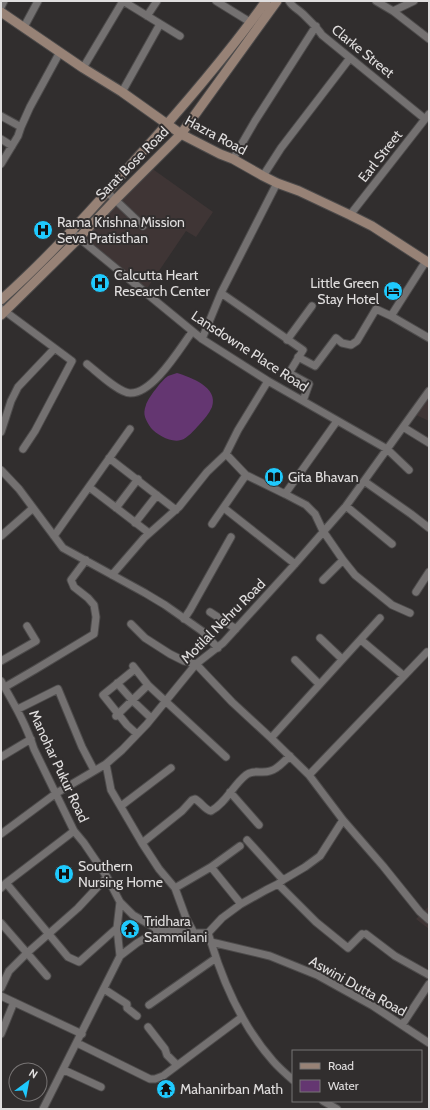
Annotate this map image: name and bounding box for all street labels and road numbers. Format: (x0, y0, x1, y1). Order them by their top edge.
street label: Clarke Street (328, 20, 398, 82)
street label: Hazra Road (182, 111, 250, 159)
street label: Sarat Bose Road (92, 123, 172, 203)
street label: Earl Street (354, 126, 406, 186)
street label: Lansdowne Place Road (188, 306, 312, 396)
street label: Motilal Nehru Road (177, 575, 269, 667)
street label: Manohar Pukur Road (25, 707, 93, 825)
street label: Aswini Dutta Road (306, 952, 410, 1020)

